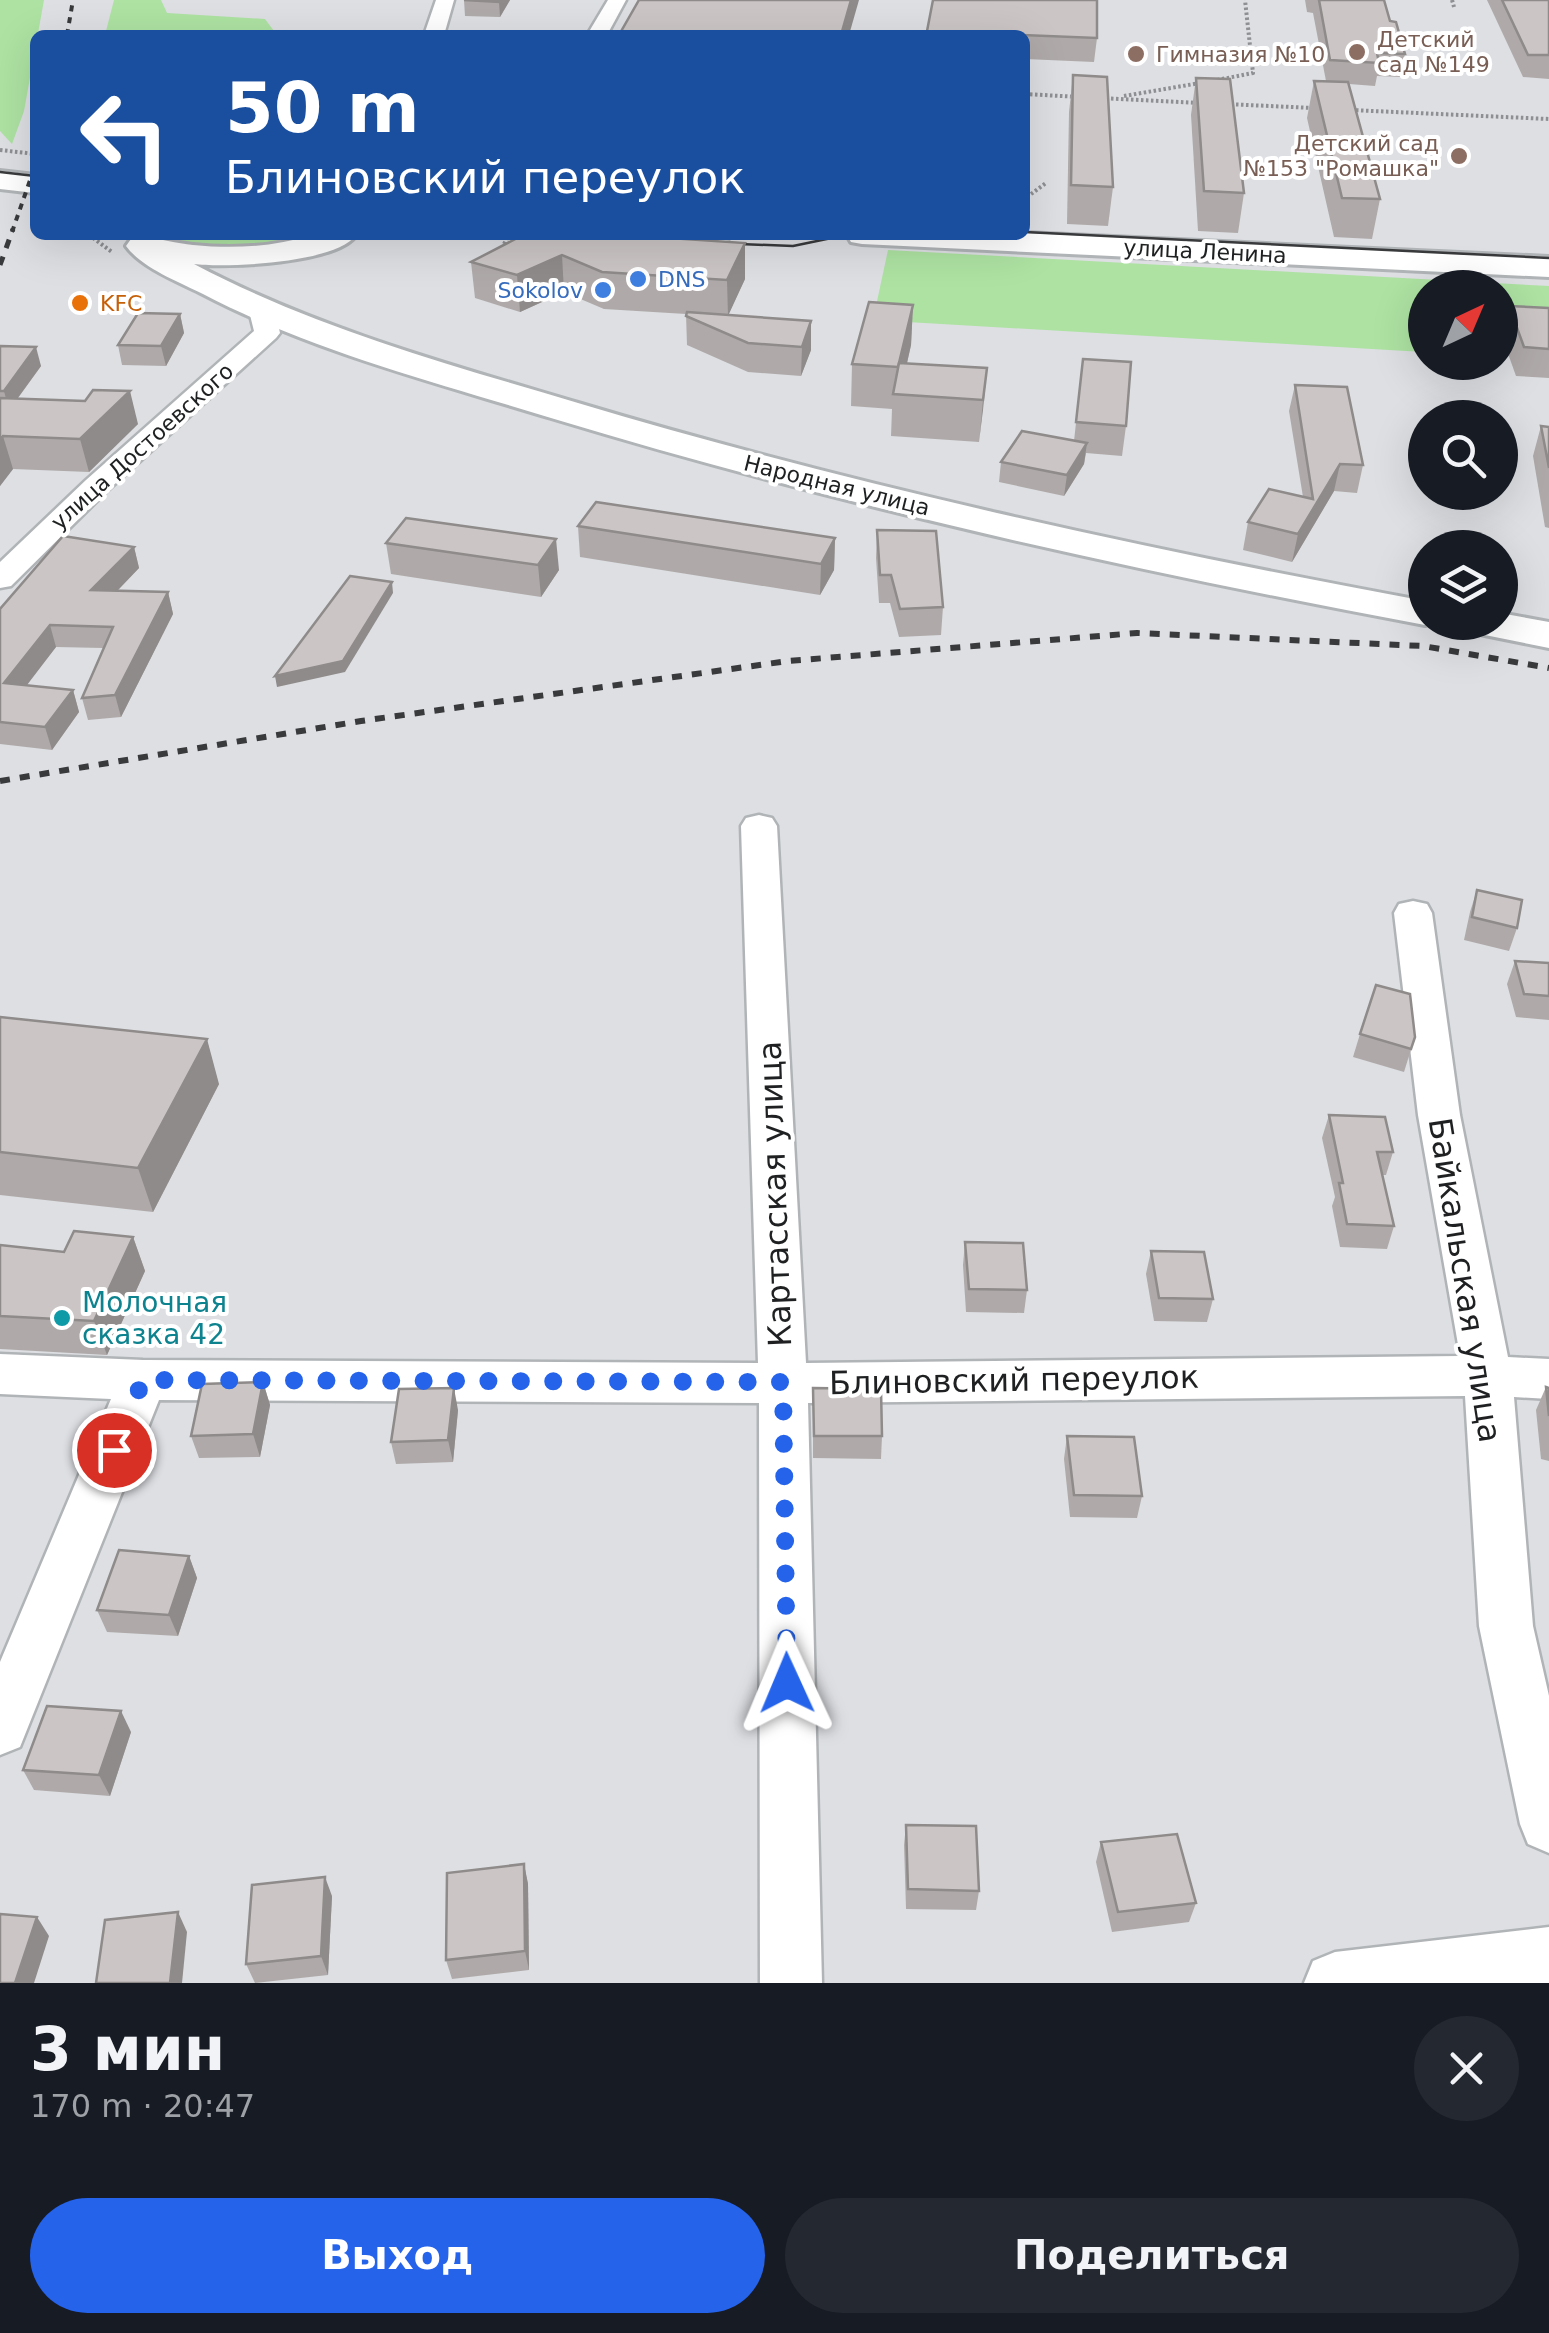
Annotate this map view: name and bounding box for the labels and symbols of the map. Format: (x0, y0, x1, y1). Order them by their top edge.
place label: Детский сад №149 (1377, 27, 1490, 77)
marker: Детский сад №149 (1346, 41, 1368, 63)
place label: Гимназия №10 (1156, 42, 1325, 67)
marker: Гимназия №10 (1125, 43, 1147, 65)
place label: Детский сад №153 "Ромашка" (1243, 131, 1439, 181)
marker: Детский сад №153 "Ромашка" (1448, 145, 1470, 167)
street label: улица Ленина (1123, 235, 1287, 268)
place label: DNS (658, 267, 705, 292)
marker: DNS (627, 268, 649, 290)
north arrow (1408, 270, 1518, 380)
place label: Sokolov (498, 278, 583, 303)
marker: Sokolov (592, 279, 614, 301)
place label: KFC (100, 291, 142, 316)
marker: KFC (69, 292, 91, 314)
street label: улица Достоевского (46, 358, 238, 535)
street label: Народная улица (741, 450, 932, 521)
street label: Картасская улица (751, 1040, 799, 1348)
street label: Байкальская улица (1421, 1115, 1509, 1445)
place label: Молочная сказка 42 (82, 1286, 227, 1351)
marker: Молочная сказка 42 (51, 1307, 73, 1329)
street label: Блиновский переулок (829, 1358, 1199, 1402)
pin (72, 1408, 157, 1493)
position arrow (735, 1631, 839, 1735)

